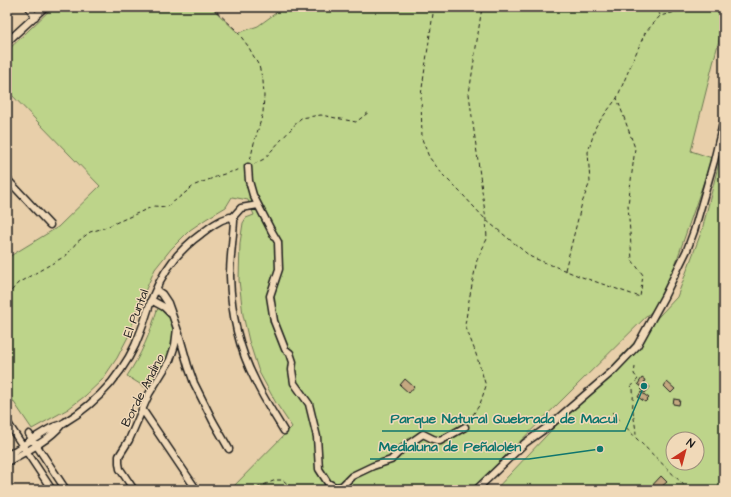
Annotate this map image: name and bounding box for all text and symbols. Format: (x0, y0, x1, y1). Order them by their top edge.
street label: El Puntal (119, 287, 153, 340)
street label: Borde Andino (117, 350, 169, 430)
callout: Parque Natural Quebrada de Macul (382, 405, 625, 431)
text: Parque Natural Quebrada de Macul (390, 409, 618, 429)
north arrow (665, 431, 705, 471)
callout: Medialuna de Peñalolén (370, 433, 529, 459)
text: N (683, 435, 698, 451)
text: Medialuna de Peñalolén (379, 437, 521, 457)

